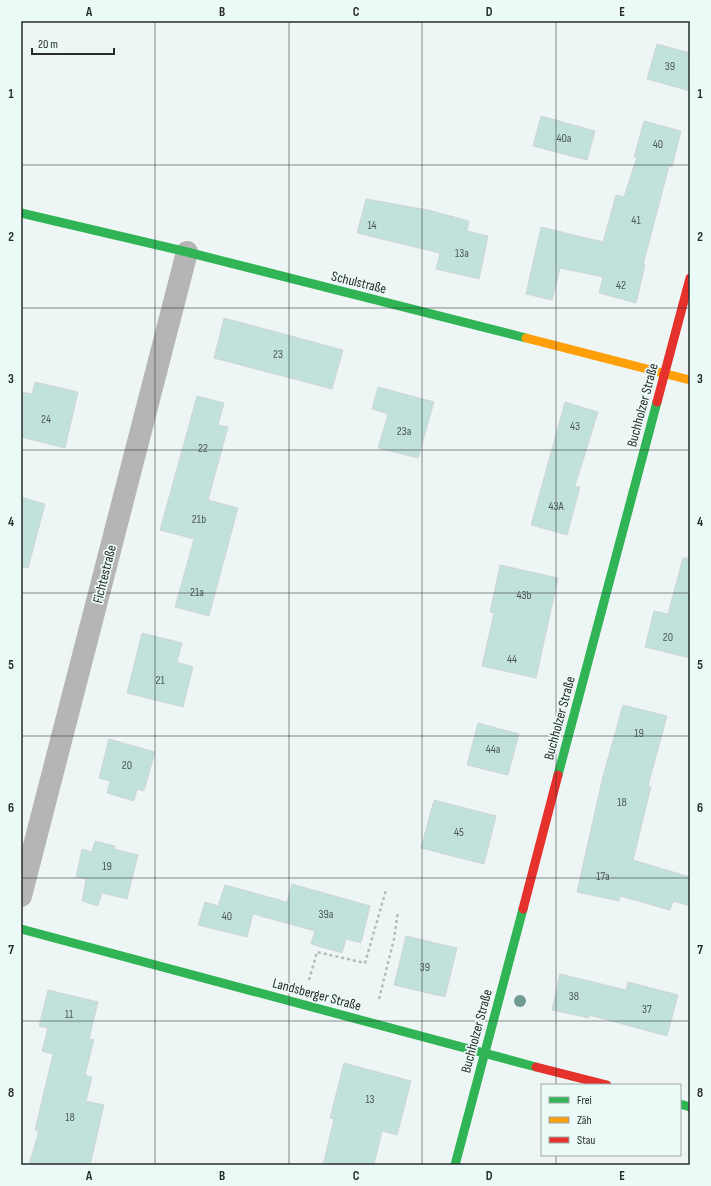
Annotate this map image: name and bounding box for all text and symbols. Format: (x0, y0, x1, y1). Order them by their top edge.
text: A (85, 4, 93, 20)
text: B (219, 4, 225, 20)
text: C (353, 4, 360, 20)
text: D (486, 4, 493, 20)
text: E (619, 4, 625, 20)
scale bar (32, 30, 114, 56)
text: 20 m (38, 37, 58, 52)
house number: 39 (665, 59, 675, 74)
text: 1 (8, 86, 14, 102)
text: 1 (697, 86, 703, 102)
house number: 40a (557, 131, 572, 146)
house number: 40 (653, 137, 663, 152)
house number: 41 (631, 213, 641, 228)
house number: 14 (367, 218, 377, 233)
text: 2 (8, 229, 14, 245)
text: 2 (697, 229, 703, 245)
house number: 13a (455, 246, 469, 261)
street label: Schulstraße (330, 267, 388, 298)
house number: 42 (616, 278, 626, 293)
house number: 23 (273, 347, 283, 362)
street label: Buchholzer Straße (623, 362, 662, 449)
text: 3 (8, 371, 14, 387)
text: 3 (697, 371, 703, 387)
house number: 24 (41, 412, 51, 427)
house number: 43 (570, 419, 580, 434)
house number: 23a (397, 424, 412, 439)
house number: 22 (198, 441, 208, 456)
house number: 43A (548, 499, 564, 514)
house number: 21b (192, 512, 206, 527)
text: 4 (8, 514, 14, 530)
text: 4 (697, 514, 703, 530)
street label: Fichtestraße (89, 543, 120, 605)
house number: 21a (190, 585, 204, 600)
house number: 43b (516, 588, 532, 603)
house number: 20 (663, 630, 673, 645)
house number: 44 (507, 652, 517, 667)
text: 5 (8, 657, 14, 673)
text: 5 (697, 657, 703, 673)
house number: 21 (155, 673, 165, 688)
street label: Buchholzer Straße (540, 675, 579, 762)
house number: 19 (634, 726, 644, 741)
house number: 44a (486, 742, 501, 757)
house number: 20 (122, 758, 132, 773)
house number: 18 (617, 795, 627, 810)
text: 6 (8, 800, 14, 816)
text: 6 (697, 800, 703, 816)
house number: 45 (454, 825, 464, 840)
house number: 19 (102, 859, 112, 874)
house number: 17a (596, 869, 610, 884)
house number: 39a (319, 907, 334, 922)
house number: 40 (222, 909, 232, 924)
text: 7 (8, 942, 14, 958)
text: 7 (697, 942, 703, 958)
house number: 39 (420, 960, 430, 975)
street label: Landsberger Straße (271, 975, 363, 1014)
street label: Buchholzer Straße (457, 988, 496, 1075)
house number: 38 (569, 989, 579, 1004)
house number: 37 (642, 1002, 652, 1017)
house number: 11 (65, 1007, 74, 1022)
legend (541, 1084, 681, 1156)
text: 8 (8, 1085, 14, 1101)
text: 8 (697, 1085, 703, 1101)
house number: 13 (365, 1092, 375, 1107)
text: Frei (577, 1093, 592, 1108)
house number: 18 (65, 1110, 75, 1125)
text: Zäh (577, 1113, 592, 1128)
text: Stau (577, 1133, 595, 1148)
text: A (85, 1168, 93, 1184)
text: B (219, 1168, 225, 1184)
text: C (353, 1168, 360, 1184)
text: D (486, 1168, 493, 1184)
text: E (619, 1168, 625, 1184)

